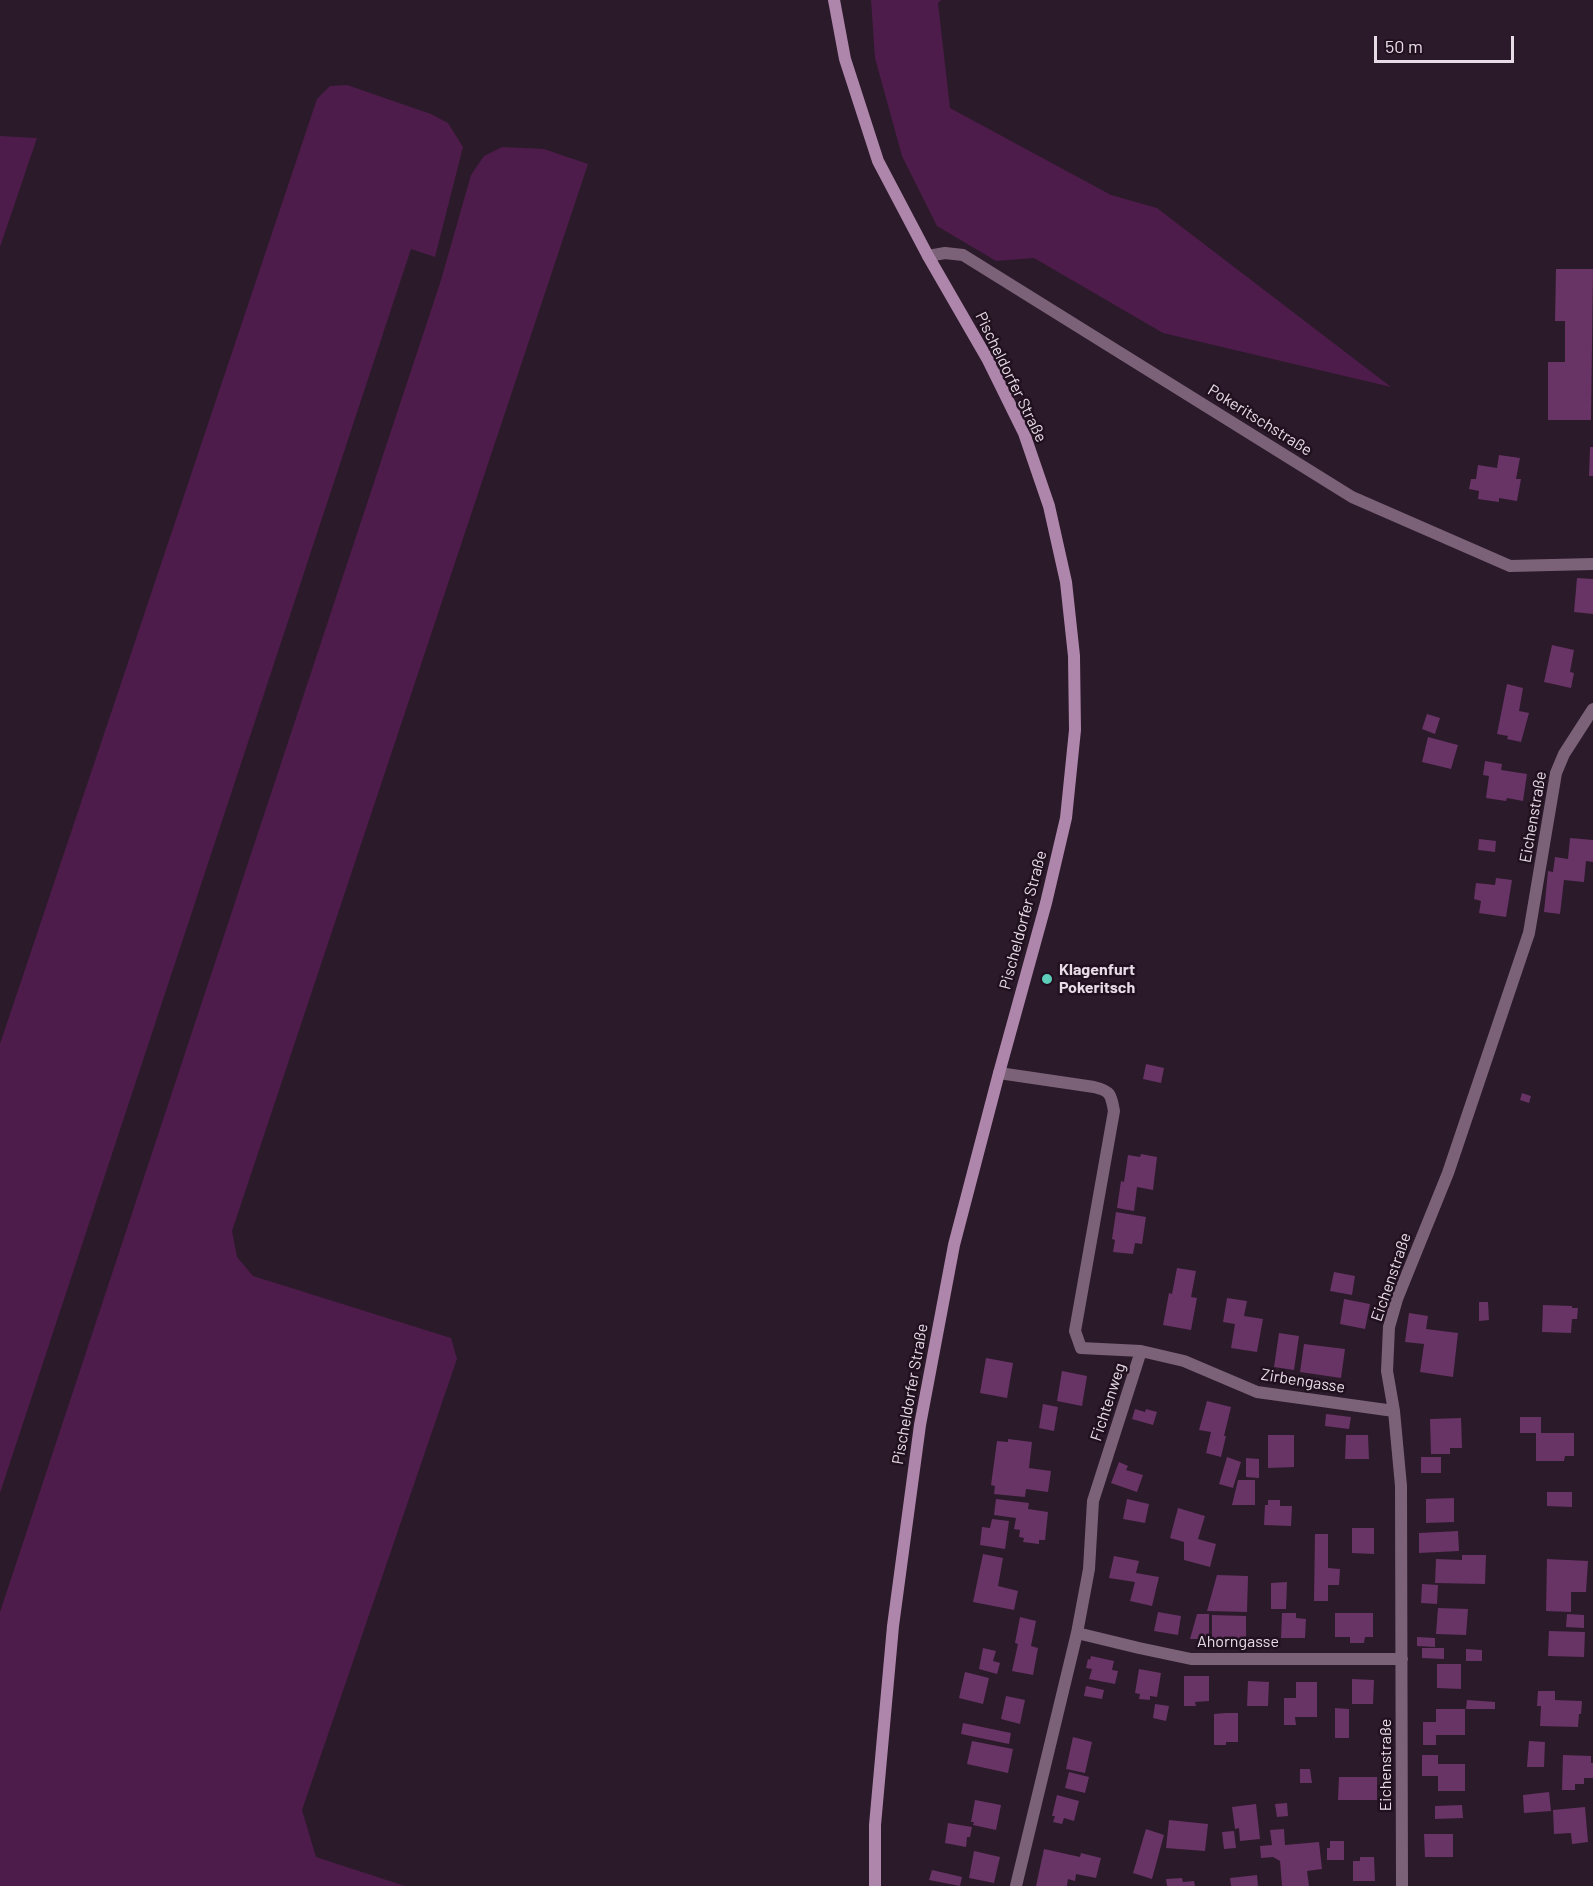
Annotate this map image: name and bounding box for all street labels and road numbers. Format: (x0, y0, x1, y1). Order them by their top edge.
street label: Pischeldorfer Straße (971, 309, 1051, 445)
street label: Pokeritschstraße (1204, 380, 1316, 460)
street label: Eichenstraße (1516, 770, 1550, 864)
street label: Pischeldorfer Straße (995, 849, 1051, 991)
street label: Eichenstraße (1367, 1230, 1415, 1324)
street label: Pischeldorfer Straße (888, 1322, 932, 1466)
street label: Fichtenweg (1086, 1360, 1130, 1444)
street label: Zirbengasse (1260, 1365, 1346, 1397)
street label: Ahorngasse (1197, 1632, 1279, 1652)
street label: Eichenstraße (1376, 1719, 1396, 1811)

